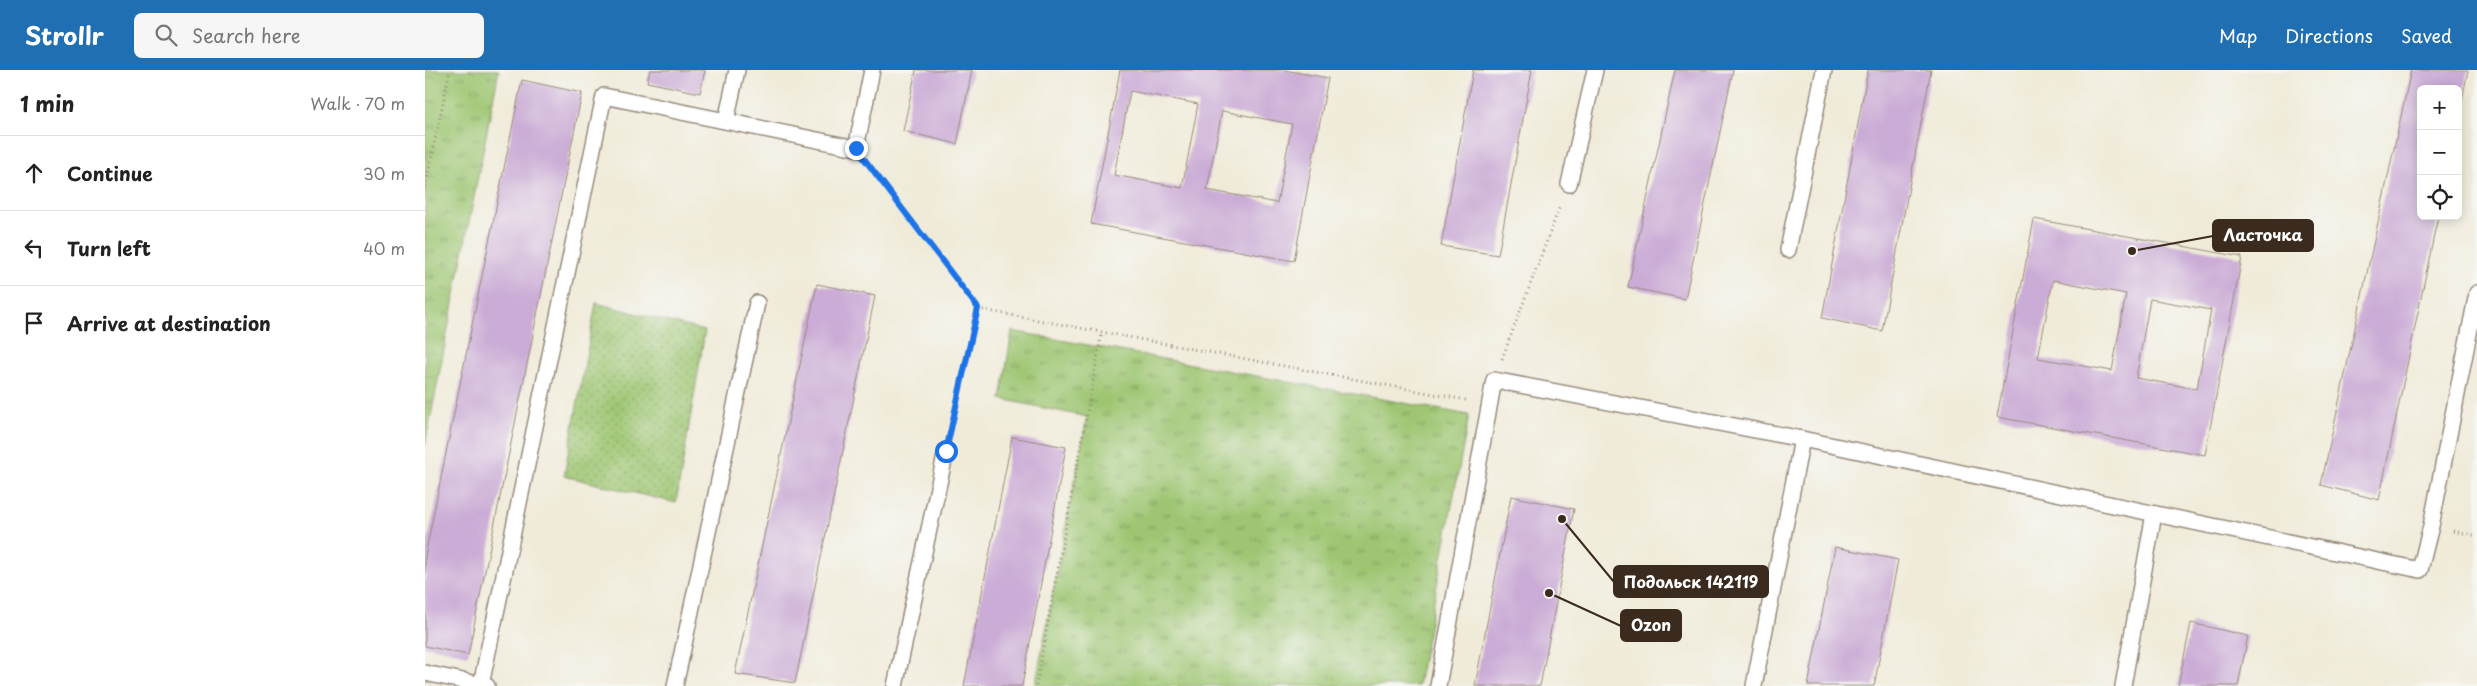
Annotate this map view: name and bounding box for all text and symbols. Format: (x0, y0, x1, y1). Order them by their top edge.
search box (134, 13, 484, 58)
text: Strollr (25, 17, 104, 53)
icon: search (152, 21, 180, 49)
text: Search here (192, 21, 301, 49)
text: Map (2219, 22, 2257, 49)
text: Directions (2285, 22, 2373, 49)
text: Saved (2401, 22, 2452, 49)
map controls (2417, 85, 2462, 220)
button: + (2417, 85, 2462, 130)
text: 1 min (20, 87, 74, 119)
text: Walk · 70 m (310, 91, 405, 115)
button: − (2417, 130, 2462, 175)
route end (845, 137, 868, 160)
icon: ahead (20, 159, 48, 187)
text: Continue (67, 159, 153, 187)
text: 30 m (363, 161, 405, 185)
button: locate (2417, 175, 2462, 220)
callout: Ласточка (2213, 220, 2313, 251)
text: Ласточка (2223, 222, 2303, 246)
icon: left (20, 234, 48, 262)
text: Turn left (67, 234, 151, 262)
text: 40 m (363, 236, 405, 260)
icon: arrive (20, 309, 48, 337)
text: Arrive at destination (67, 309, 271, 337)
route start (935, 440, 958, 463)
callout: Подольск 142119 (1614, 566, 1768, 597)
text: Подольск 142119 (1624, 569, 1758, 593)
callout: Ozon (1621, 610, 1681, 641)
text: Ozon (1631, 612, 1671, 636)

